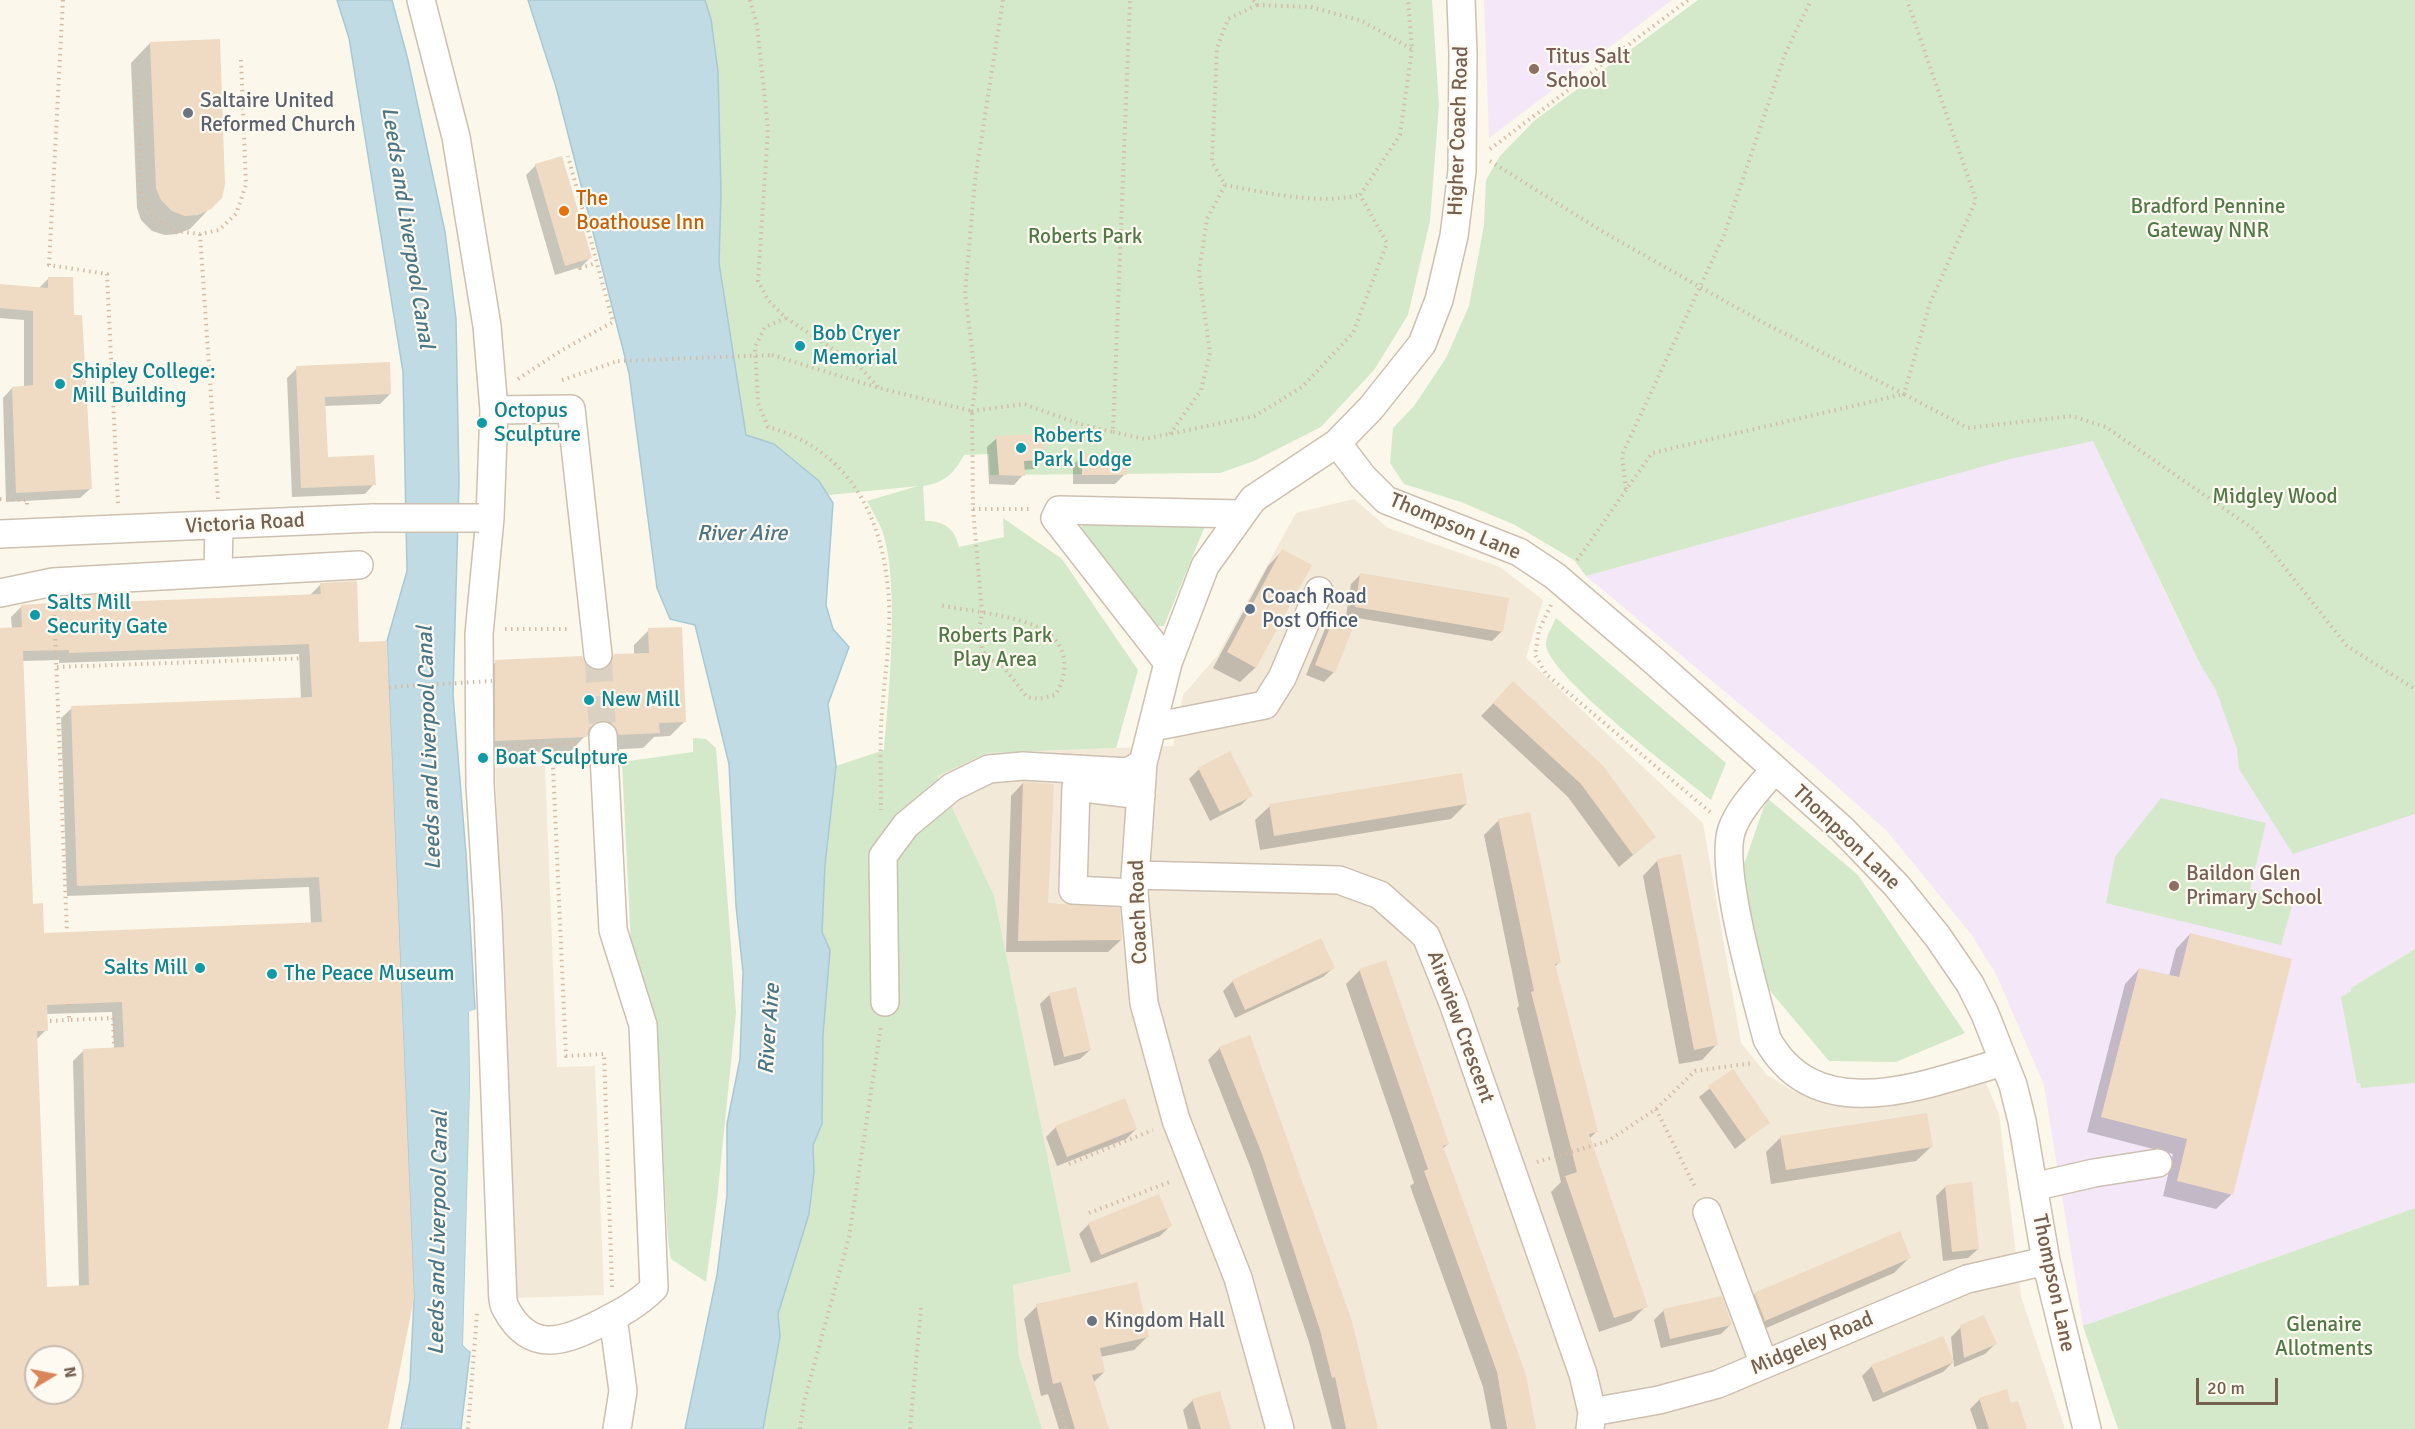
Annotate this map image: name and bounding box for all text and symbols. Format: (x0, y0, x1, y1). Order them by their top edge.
place label: Titus Salt School (1546, 44, 1630, 94)
street label: Higher Coach Road (1443, 46, 1475, 216)
marker: Titus Salt School (1527, 62, 1541, 76)
place label: Saltaire United Reformed Church (200, 88, 356, 138)
water label: Leeds and Liverpool Canal (375, 105, 439, 351)
marker: Saltaire United Reformed Church (181, 106, 195, 120)
place label: The Boathouse Inn (576, 186, 705, 236)
park label: Bradford Pennine Gateway NNR (2130, 194, 2286, 244)
marker: The Boathouse Inn (557, 204, 571, 218)
park label: Roberts Park (1028, 224, 1142, 250)
place label: Bob Cryer Memorial (812, 321, 900, 371)
marker: Bob Cryer Memorial (793, 339, 807, 353)
place label: Shipley College: Mill Building (72, 359, 216, 409)
marker: Shipley College: Mill Building (53, 377, 67, 391)
place label: Octopus Sculpture (494, 398, 581, 448)
marker: Octopus Sculpture (475, 416, 489, 430)
place label: Roberts Park Lodge (1033, 423, 1132, 473)
marker: Roberts Park Lodge (1014, 441, 1028, 455)
park label: Midgley Wood (2212, 484, 2338, 510)
street label: Thompson Lane (1386, 488, 1524, 566)
street label: Victoria Road (185, 508, 305, 540)
water label: River Aire (697, 521, 787, 547)
place label: Coach Road Post Office (1262, 584, 1367, 634)
place label: Salts Mill Security Gate (47, 590, 168, 640)
marker: Coach Road Post Office (1243, 602, 1257, 616)
marker: Salts Mill Security Gate (28, 608, 42, 622)
park label: Roberts Park Play Area (938, 623, 1052, 673)
water label: Leeds and Liverpool Canal (413, 626, 447, 870)
place label: New Mill (601, 687, 680, 713)
marker: New Mill (582, 693, 596, 707)
place label: Boat Sculpture (495, 745, 628, 771)
marker: Boat Sculpture (476, 751, 490, 765)
street label: Thompson Lane (1787, 780, 1905, 896)
street label: Coach Road (1125, 859, 1153, 965)
place label: Baildon Glen Primary School (2186, 861, 2322, 911)
marker: Baildon Glen Primary School (2167, 879, 2181, 893)
street label: Aireview Crescent (1421, 948, 1499, 1106)
place label: Salts Mill (104, 955, 188, 981)
marker: Salts Mill (193, 961, 207, 975)
place label: The Peace Museum (284, 961, 455, 987)
marker: The Peace Museum (265, 967, 279, 981)
water label: River Aire (754, 983, 786, 1075)
water label: Leeds and Liverpool Canal (424, 1111, 454, 1355)
street label: Thompson Lane (2026, 1212, 2080, 1354)
street label: Midgeley Road (1747, 1307, 1877, 1381)
place label: Kingdom Hall (1104, 1308, 1225, 1334)
park label: Glenaire Allotments (2275, 1312, 2373, 1362)
marker: Kingdom Hall (1085, 1314, 1099, 1328)
north arrow (24, 1345, 84, 1405)
text: N (59, 1365, 81, 1379)
scale bar (2199, 1366, 2282, 1404)
text: 20 m (2207, 1377, 2245, 1399)

